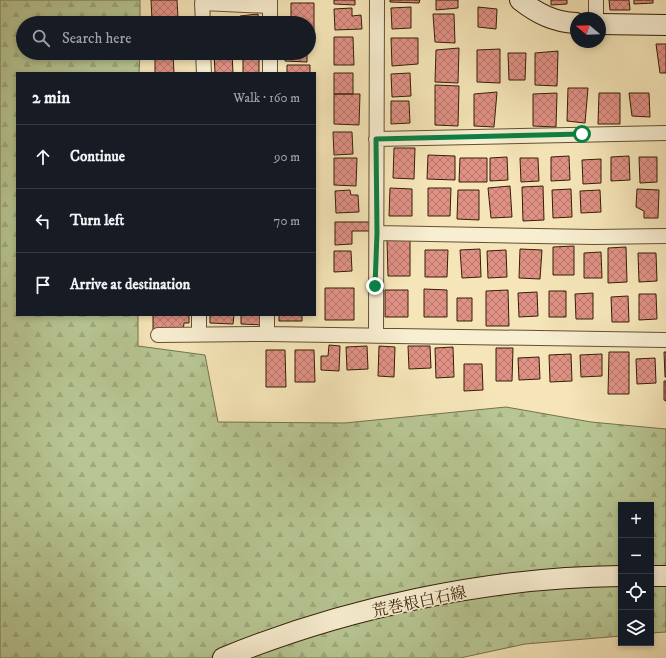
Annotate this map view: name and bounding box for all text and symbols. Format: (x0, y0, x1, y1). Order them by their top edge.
north arrow (570, 12, 606, 48)
search box (16, 16, 316, 60)
icon: search (30, 27, 52, 49)
text: Search here (62, 29, 131, 48)
text: 2 min (32, 87, 70, 109)
text: Walk · 160 m (233, 90, 300, 106)
route start (573, 125, 591, 143)
icon: ahead (32, 146, 54, 168)
text: Continue (70, 147, 125, 166)
text: 90 m (274, 149, 300, 165)
icon: left (32, 210, 54, 232)
text: Turn left (70, 211, 124, 230)
text: 70 m (274, 213, 300, 229)
icon: arrive (32, 274, 54, 296)
text: Arrive at destination (70, 275, 190, 294)
route end (366, 277, 384, 295)
map controls (618, 502, 654, 646)
button: + (618, 502, 654, 538)
button: − (618, 538, 654, 574)
button: locate (618, 574, 654, 610)
street label: 荒巻根白石線 (370, 582, 468, 622)
button: layers (618, 610, 654, 646)

